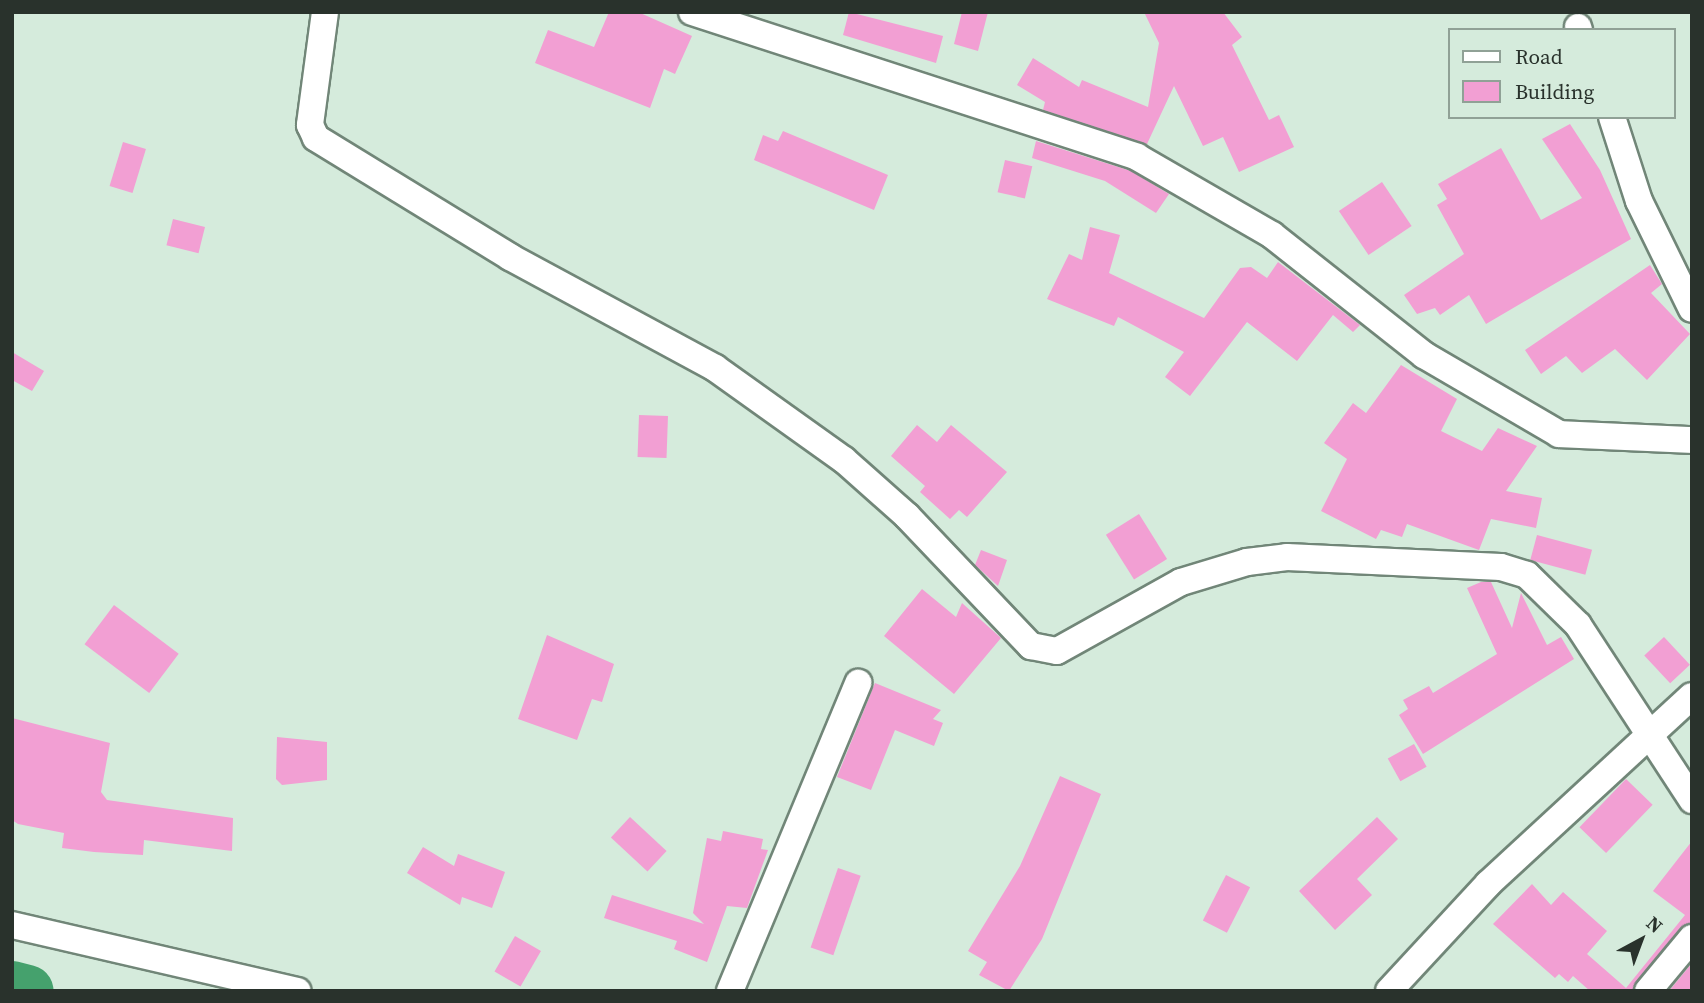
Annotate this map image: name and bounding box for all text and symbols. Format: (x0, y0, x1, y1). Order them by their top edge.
legend (1448, 28, 1676, 119)
text: Road (1515, 42, 1563, 71)
text: Building (1515, 77, 1594, 106)
north arrow (1606, 905, 1676, 975)
text: N (1641, 910, 1669, 939)

